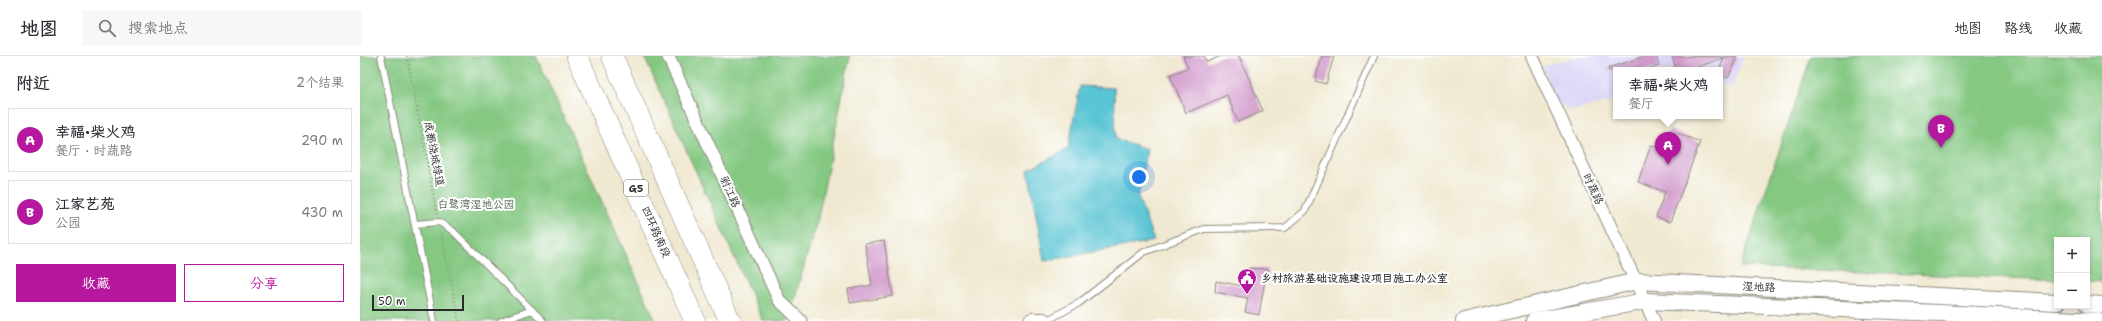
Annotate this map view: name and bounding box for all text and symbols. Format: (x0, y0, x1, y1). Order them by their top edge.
search box (82, 10, 362, 46)
text: 地图 (20, 16, 58, 41)
icon: search (96, 17, 118, 39)
text: 搜索地点 (128, 18, 188, 38)
text: 地图 (1954, 19, 1982, 37)
text: 路线 (2004, 19, 2032, 37)
text: 收藏 (2054, 19, 2082, 37)
popup (1613, 67, 1723, 119)
text: 附近 (16, 72, 50, 94)
text: 2个结果 (296, 74, 344, 91)
text: 幸福·柴火鸡 (1628, 75, 1708, 95)
text: 餐厅 (1628, 95, 1654, 112)
pin: B (1928, 115, 1954, 148)
street label: 成都绕城绿道 (420, 120, 448, 188)
text: 幸福·柴火鸡 (55, 122, 135, 142)
text: A (25, 132, 35, 149)
text: 290 m (301, 132, 343, 149)
pin: A (1655, 132, 1681, 165)
text: 餐厅 · 时蔬路 (55, 142, 133, 159)
your location (1129, 167, 1149, 187)
street label: 时蔬路 (1579, 171, 1607, 207)
street label: 驸江路 (716, 174, 744, 210)
road number: G5 (624, 180, 648, 196)
text: 江家艺苑 (55, 194, 115, 214)
park label: 白鹭湾湿地公园 (438, 197, 515, 212)
text: B (26, 204, 34, 221)
text: 430 m (301, 204, 343, 221)
street label: 四环路南段 (638, 204, 674, 260)
text: 公园 (55, 214, 81, 231)
map controls (2054, 237, 2090, 309)
button: + (2054, 237, 2090, 273)
button: 收藏 (16, 264, 176, 302)
button: 分享 (184, 264, 344, 302)
public building icon: 乡村旅游基础设施建设项目施工办公室 (1236, 267, 1258, 295)
place label: 乡村旅游基础设施建设项目施工办公室 (1261, 271, 1448, 286)
button: − (2054, 273, 2090, 309)
street label: 湿地路 (1742, 279, 1776, 295)
scale bar (372, 293, 464, 312)
text: 50 m (378, 294, 406, 309)

